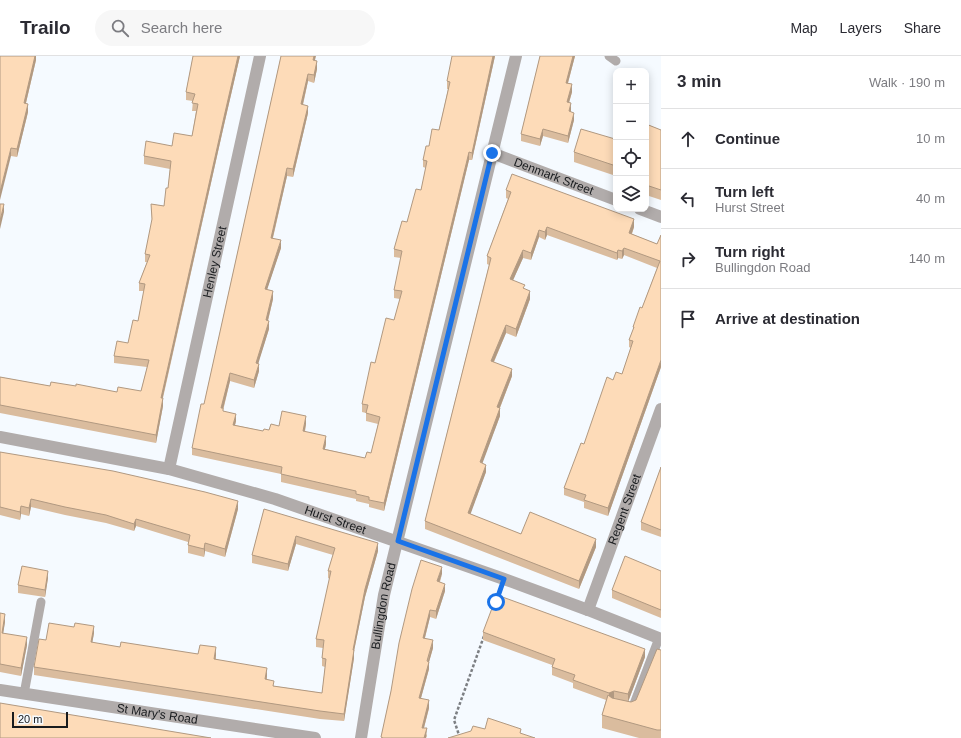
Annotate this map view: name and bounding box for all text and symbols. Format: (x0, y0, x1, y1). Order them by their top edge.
search box (95, 10, 375, 46)
text: Trailo (20, 17, 71, 38)
icon: search (109, 17, 131, 39)
text: Search here (141, 19, 222, 36)
text: Map (790, 20, 818, 36)
text: Layers (840, 20, 882, 36)
text: Share (904, 20, 941, 36)
map controls (613, 68, 649, 212)
button: + (613, 68, 649, 104)
text: 3 min (677, 72, 721, 91)
text: Walk · 190 m (869, 75, 945, 90)
button: − (613, 104, 649, 140)
icon: ahead (677, 128, 699, 150)
text: Continue (715, 130, 780, 147)
text: 10 m (916, 131, 945, 146)
button: locate (613, 140, 649, 176)
route end (483, 144, 501, 162)
street label: Denmark Street (512, 155, 596, 198)
button: layers (613, 176, 649, 212)
text: Turn left (715, 183, 774, 200)
icon: left (677, 188, 699, 210)
text: 40 m (916, 191, 945, 206)
text: Hurst Street (715, 200, 784, 215)
street label: Henley Street (200, 224, 229, 299)
text: Turn right (715, 243, 785, 260)
icon: right (677, 248, 699, 270)
text: 140 m (909, 251, 945, 266)
text: Bullingdon Road (715, 260, 810, 275)
icon: arrive (677, 308, 699, 330)
text: Arrive at destination (715, 310, 860, 327)
street label: Regent Street (605, 472, 644, 547)
street label: Hurst Street (303, 503, 368, 537)
street label: Bullingdon Road (368, 561, 399, 650)
route start (487, 593, 505, 611)
street label: St Mary's Road (116, 701, 199, 727)
scale bar (12, 710, 68, 729)
text: 20 m (18, 713, 42, 725)

